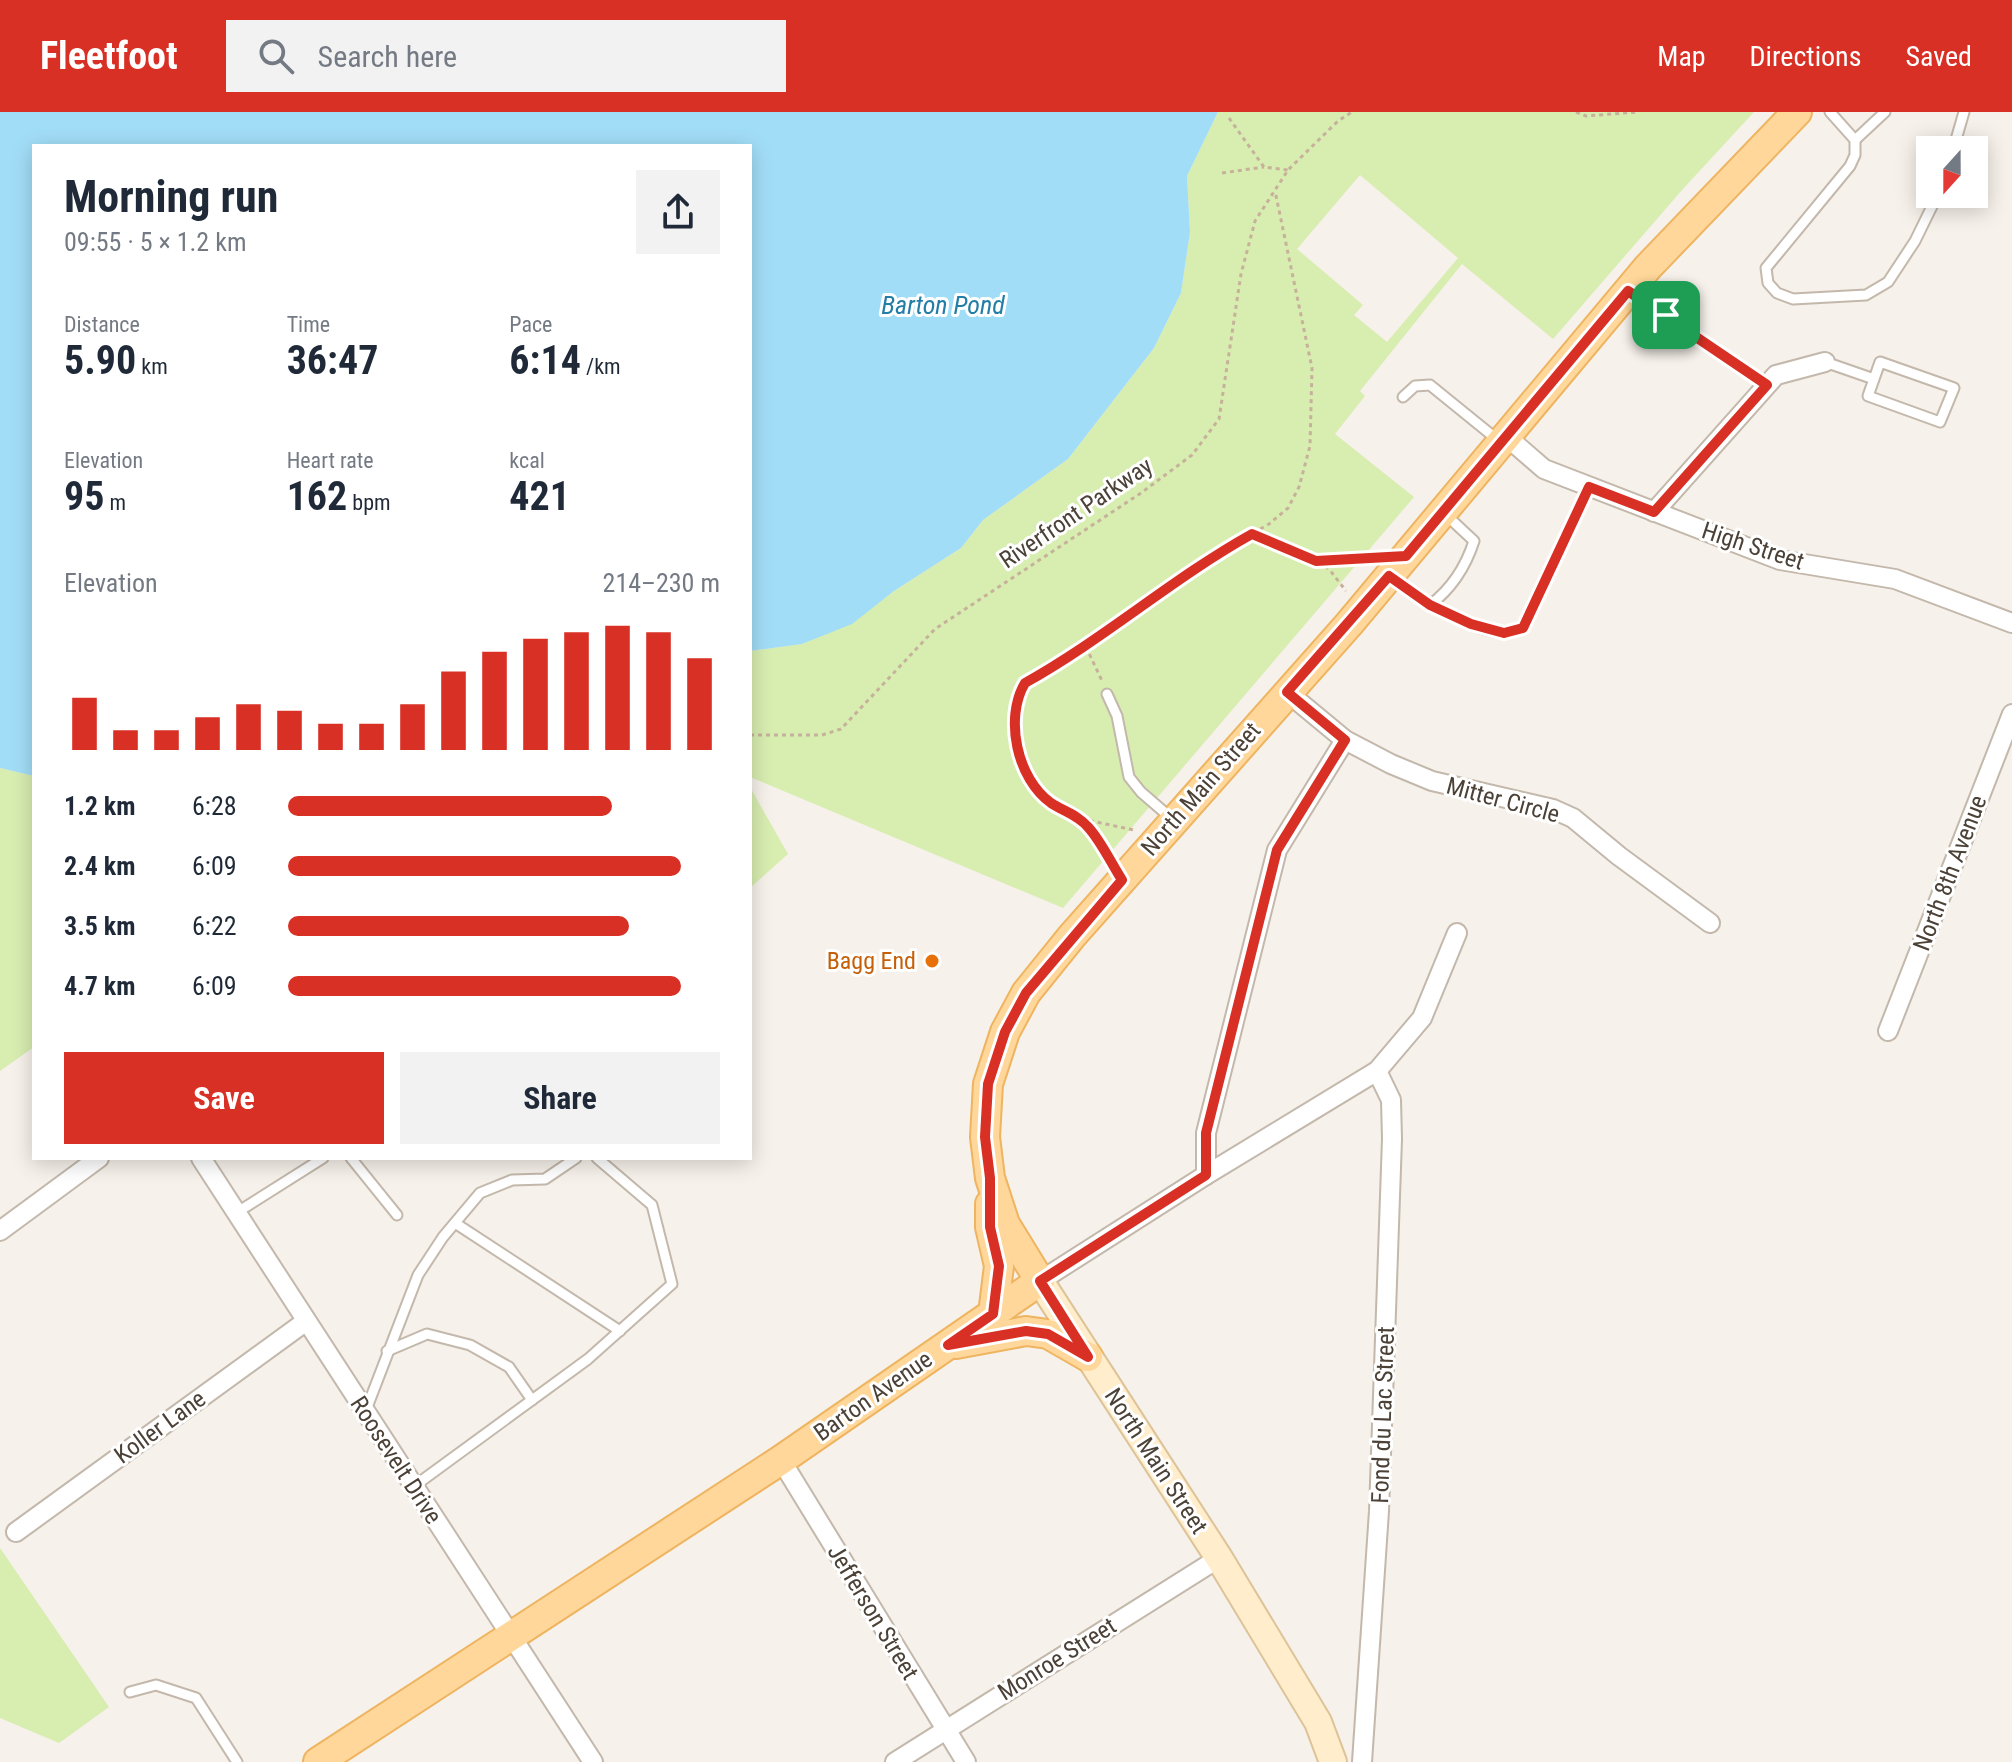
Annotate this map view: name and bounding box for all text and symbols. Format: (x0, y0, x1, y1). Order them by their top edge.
search box (226, 20, 786, 92)
text: Fleetfoot (40, 34, 178, 78)
icon: search (254, 34, 298, 78)
text: Search here (318, 39, 457, 74)
text: Map (1657, 40, 1706, 73)
text: Directions (1750, 40, 1861, 73)
text: Saved (1905, 40, 1972, 73)
north arrow (1916, 136, 1988, 208)
map controls (1916, 136, 1988, 208)
button: share (636, 170, 720, 254)
text: Morning run (64, 171, 278, 223)
text: 09:55 · 5 × 1.2 km (64, 227, 246, 257)
pin (1632, 281, 1700, 349)
water label: Barton Pond (881, 290, 1005, 320)
icon: arrive (1644, 293, 1688, 337)
text: Distance (64, 312, 140, 337)
text: Time (287, 312, 330, 337)
text: Pace (509, 312, 552, 337)
text: 5.90 (64, 337, 136, 384)
text: 36:47 (287, 337, 378, 384)
text: 6:14 (509, 337, 581, 384)
text: km (136, 354, 168, 379)
text: /km (581, 354, 621, 379)
text: Elevation (64, 448, 143, 473)
text: Heart rate (287, 448, 374, 473)
text: kcal (509, 448, 545, 473)
street label: Riverfront Parkway (994, 452, 1158, 574)
text: 95 (64, 473, 104, 520)
text: 162 (287, 473, 347, 520)
text: 421 (509, 473, 570, 520)
text: m (104, 490, 126, 515)
text: bpm (347, 490, 391, 515)
street label: High Street (1698, 516, 1808, 576)
text: Elevation (64, 568, 158, 598)
text: 214–230 m (603, 568, 720, 598)
street label: North Main Street (1135, 717, 1267, 861)
street label: Mitter Circle (1443, 771, 1563, 829)
text: 1.2 km (64, 791, 136, 821)
text: 6:28 (192, 791, 237, 821)
street label: North 8th Avenue (1908, 791, 1992, 955)
text: 2.4 km (64, 851, 136, 881)
text: 6:09 (192, 851, 237, 881)
text: 3.5 km (64, 911, 136, 941)
text: 6:22 (192, 911, 237, 941)
place label: Bagg End (827, 947, 916, 975)
marker: Bagg End (923, 952, 941, 970)
text: 4.7 km (64, 971, 136, 1001)
text: 6:09 (192, 971, 237, 1001)
button: Save (64, 1052, 384, 1144)
button: Share (400, 1052, 720, 1144)
street label: Fond du Lac Street (1366, 1326, 1400, 1504)
street label: Barton Avenue (809, 1345, 937, 1447)
street label: North Main Street (1099, 1383, 1213, 1539)
street label: Koller Lane (109, 1385, 211, 1469)
street label: Roosevelt Drive (344, 1391, 448, 1529)
street label: Jefferson Street (822, 1539, 924, 1685)
street label: Monroe Street (993, 1612, 1121, 1706)

